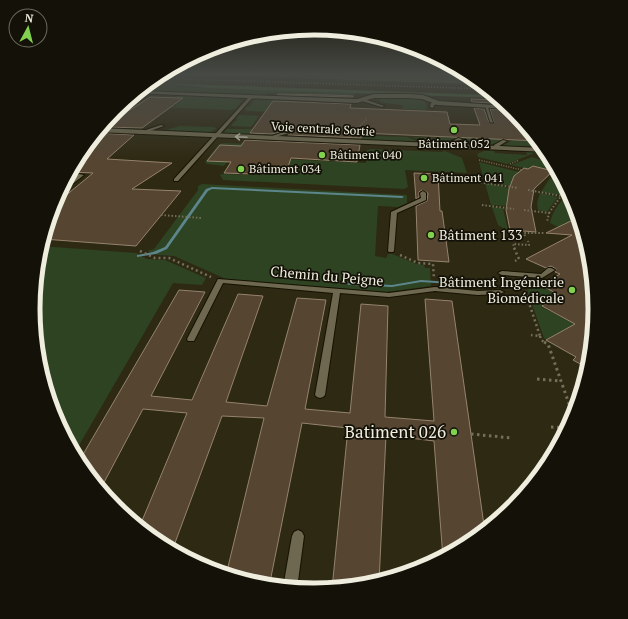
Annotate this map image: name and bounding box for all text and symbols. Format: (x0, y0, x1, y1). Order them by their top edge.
north arrow (8, 8, 48, 48)
text: N (24, 11, 35, 26)
street label: Voie centrale Sortie (271, 118, 376, 139)
marker: Bâtiment 052 (449, 125, 459, 135)
one-way arrow (235, 133, 248, 140)
place label: Bâtiment 052 (418, 136, 490, 151)
place label: Bâtiment 040 (330, 147, 402, 162)
marker: Bâtiment 040 (317, 150, 327, 160)
place label: Bâtiment 034 (249, 161, 321, 176)
marker: Bâtiment 034 (236, 164, 246, 174)
place label: Bâtiment 041 (432, 170, 504, 185)
marker: Bâtiment 041 (419, 173, 429, 183)
place label: Bâtiment 133 (439, 225, 523, 244)
marker: Bâtiment 133 (426, 230, 436, 240)
street label: Chemin du Peigne (270, 261, 384, 290)
place label: Bâtiment Ingénierie Biomédicale (439, 272, 564, 307)
marker: Bâtiment Ingénierie Biomédicale (567, 285, 577, 295)
place label: Batiment 026 (345, 420, 446, 443)
marker: Batiment 026 (449, 427, 459, 437)

